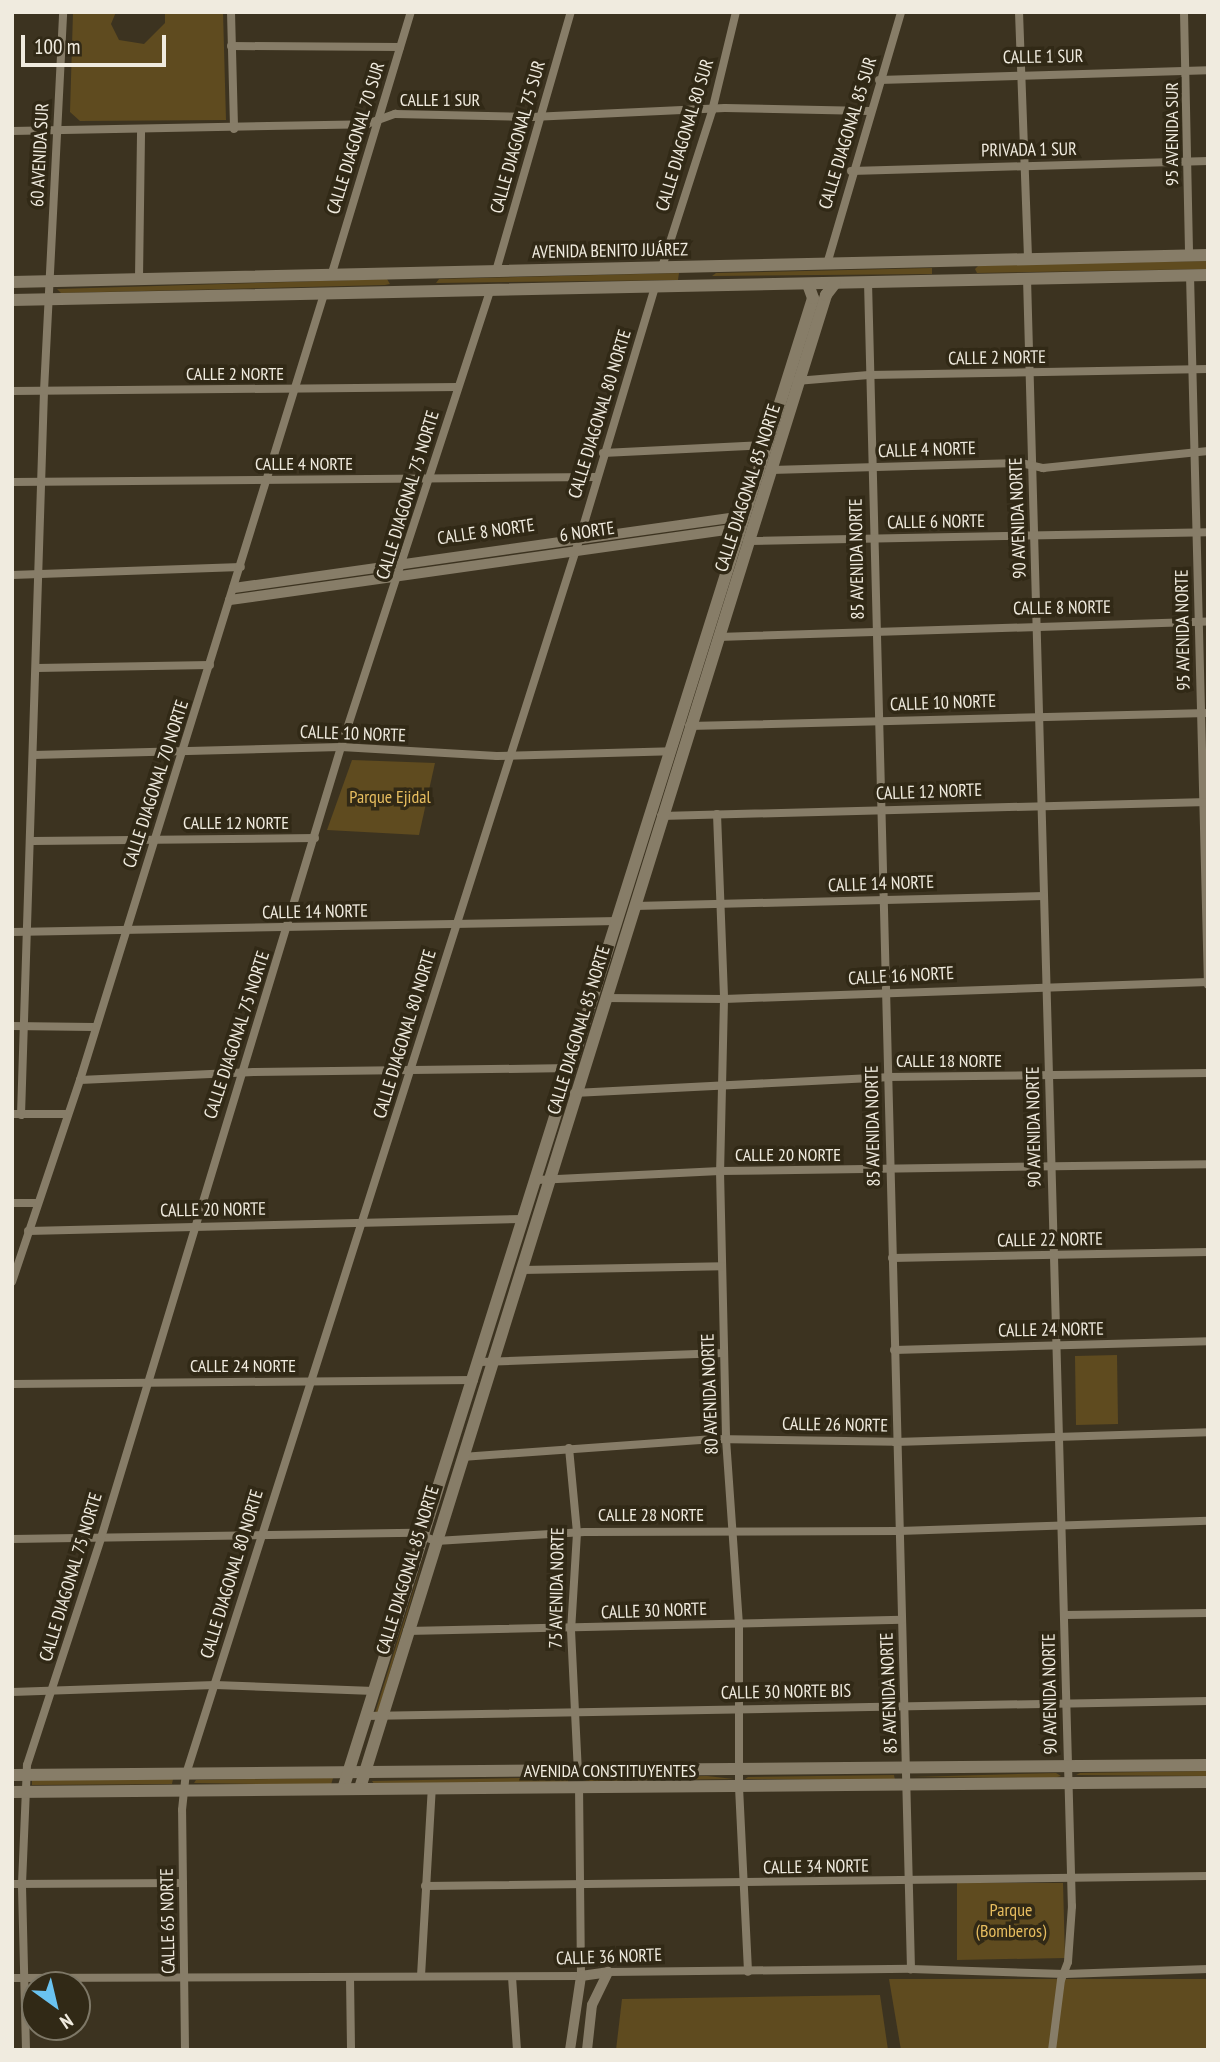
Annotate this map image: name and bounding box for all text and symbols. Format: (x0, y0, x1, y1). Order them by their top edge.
scale bar (24, 21, 170, 65)
text: 100 m (34, 33, 80, 60)
street label: CALLE 1 SUR (1003, 45, 1083, 69)
street label: CALLE DIAGONAL 85 SUR (814, 54, 882, 212)
street label: CALLE DIAGONAL 80 SUR (651, 56, 719, 214)
street label: CALLE DIAGONAL 75 SUR (486, 58, 550, 216)
street label: CALLE DIAGONAL 70 SUR (322, 59, 390, 217)
street label: 95 AVENIDA SUR (1161, 82, 1183, 186)
street label: CALLE 1 SUR (400, 89, 480, 111)
street label: 60 AVENIDA SUR (26, 102, 54, 208)
street label: PRIVADA 1 SUR (981, 138, 1077, 162)
street label: AVENIDA BENITO JUÁREZ (531, 239, 689, 263)
street label: CALLE DIAGONAL 80 NORTE (564, 327, 636, 501)
street label: CALLE 2 NORTE (948, 346, 1046, 370)
street label: CALLE 2 NORTE (186, 363, 284, 385)
street label: CALLE DIAGONAL 85 NORTE (711, 401, 785, 575)
street label: CALLE DIAGONAL 75 NORTE (372, 408, 444, 582)
street label: CALLE 4 NORTE (878, 437, 976, 463)
street label: CALLE 4 NORTE (255, 453, 353, 475)
street label: 90 AVENIDA NORTE (1005, 457, 1031, 579)
street label: 85 AVENIDA NORTE (845, 498, 869, 620)
street label: CALLE 6 NORTE (887, 510, 985, 534)
street label: CALLE 8 NORTE (436, 514, 536, 550)
street label: 6 NORTE (558, 517, 616, 547)
street label: 95 AVENIDA NORTE (1171, 569, 1195, 691)
street label: CALLE 8 NORTE (1013, 596, 1111, 620)
street label: CALLE 10 NORTE (890, 690, 996, 716)
street label: CALLE DIAGONAL 70 NORTE (119, 697, 193, 871)
street label: CALLE 10 NORTE (300, 721, 406, 747)
street label: CALLE 12 NORTE (876, 779, 982, 805)
park label: Parque Ejidal (349, 786, 431, 808)
street label: CALLE 12 NORTE (183, 812, 289, 834)
street label: CALLE 14 NORTE (828, 871, 934, 897)
street label: CALLE 14 NORTE (262, 900, 368, 924)
street label: CALLE DIAGONAL 85 NORTE (543, 943, 615, 1117)
street label: CALLE DIAGONAL 80 NORTE (369, 947, 441, 1121)
street label: CALLE DIAGONAL 75 NORTE (200, 948, 274, 1122)
street label: CALLE 16 NORTE (848, 962, 954, 990)
street label: CALLE 18 NORTE (896, 1050, 1002, 1072)
street label: 85 AVENIDA NORTE (861, 1065, 885, 1187)
street label: 90 AVENIDA NORTE (1022, 1066, 1046, 1188)
street label: CALLE 20 NORTE (735, 1144, 841, 1166)
street label: CALLE 20 NORTE (160, 1198, 266, 1222)
street label: CALLE 22 NORTE (997, 1228, 1103, 1252)
street label: CALLE 24 NORTE (998, 1318, 1104, 1342)
street label: 80 AVENIDA NORTE (697, 1333, 723, 1455)
street label: CALLE 24 NORTE (190, 1355, 296, 1377)
street label: CALLE 26 NORTE (782, 1413, 888, 1437)
street label: CALLE DIAGONAL 85 NORTE (372, 1483, 444, 1657)
street label: CALLE DIAGONAL 80 NORTE (196, 1487, 268, 1661)
street label: CALLE DIAGONAL 75 NORTE (35, 1490, 107, 1664)
street label: CALLE 28 NORTE (598, 1504, 704, 1526)
street label: 75 AVENIDA NORTE (545, 1527, 569, 1649)
street label: CALLE 30 NORTE (601, 1598, 707, 1624)
street label: 85 AVENIDA NORTE (876, 1632, 902, 1754)
street label: 90 AVENIDA NORTE (1038, 1633, 1062, 1755)
street label: CALLE 30 NORTE BIS (721, 1680, 851, 1704)
street label: AVENIDA CONSTITUYENTES (524, 1760, 696, 1782)
street label: CALLE 34 NORTE (763, 1855, 869, 1879)
street label: CALLE 65 NORTE (156, 1868, 180, 1974)
park label: Parque (Bomberos) (976, 1900, 1046, 1942)
street label: CALLE 36 NORTE (556, 1944, 662, 1970)
north arrow (21, 1971, 91, 2041)
text: N (56, 2009, 78, 2035)

